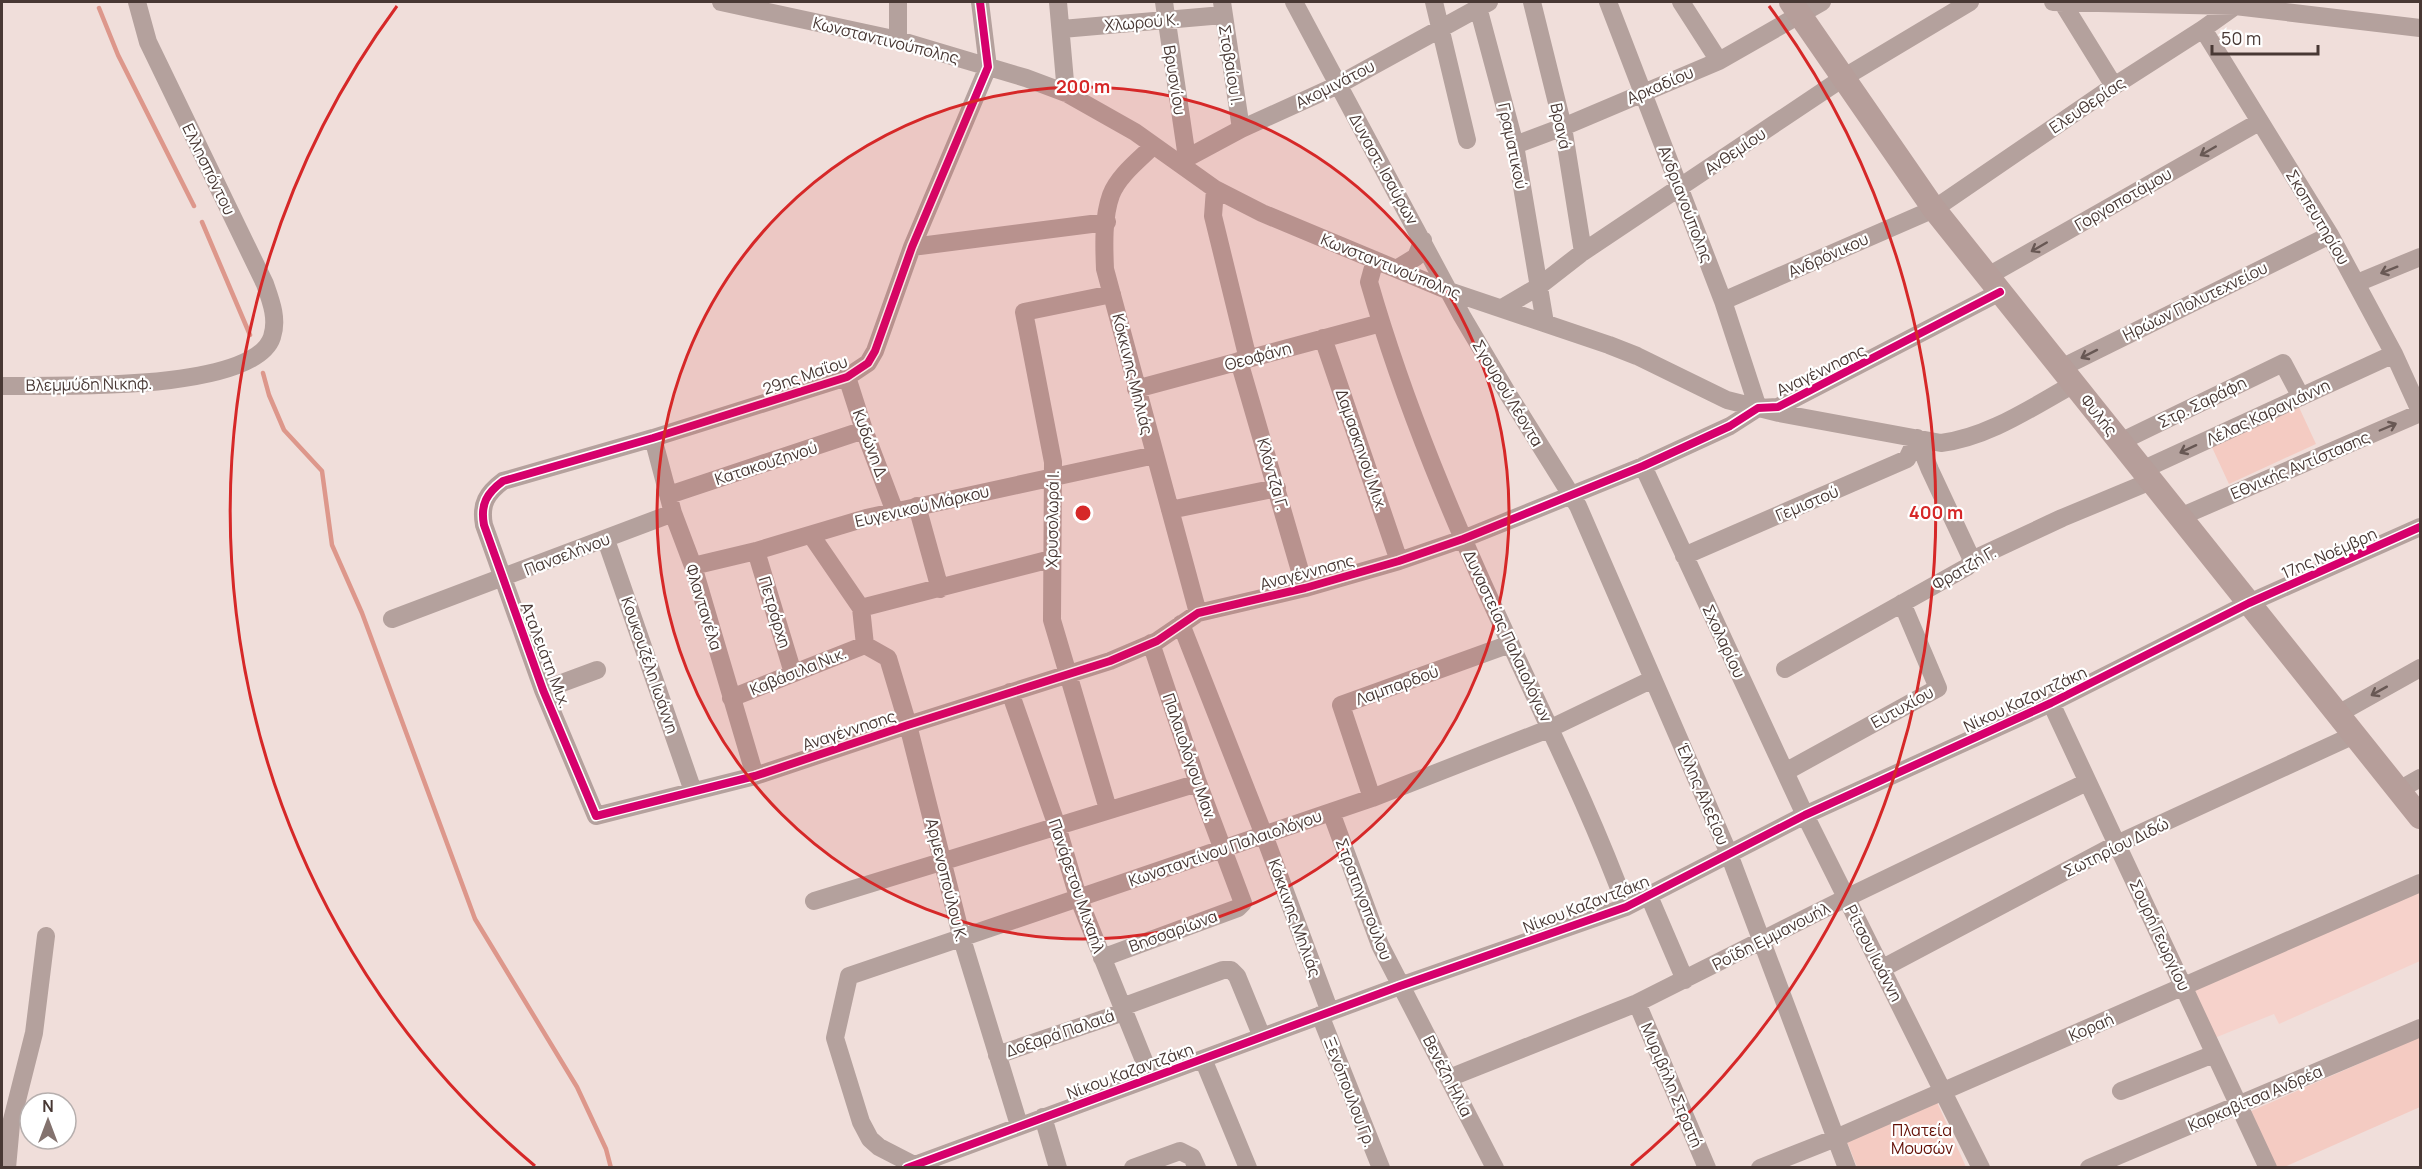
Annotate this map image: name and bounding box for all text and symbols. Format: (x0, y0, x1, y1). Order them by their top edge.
street label: Χλωρού Κ. (1104, 8, 1180, 36)
street label: Κωνσταντινούπολης (811, 11, 961, 69)
scale bar (2212, 18, 2318, 56)
street label: Στοβαίου Ι. (1214, 23, 1248, 107)
text: 50 m (2221, 26, 2261, 50)
street label: Βρυσνίου (1159, 44, 1191, 116)
street label: Ακομινάτου (1292, 55, 1378, 113)
street label: Αρκαδίου (1623, 61, 1697, 109)
street label: Ελευθερίας (2045, 71, 2129, 138)
text: 200 m (1056, 74, 1110, 98)
street label: Γραματικού (1493, 101, 1533, 191)
street label: Βρανά (1545, 101, 1577, 151)
street label: Δυναστ. Ισαύρων (1344, 109, 1424, 229)
street label: Ελλησπόντου (177, 120, 241, 218)
street label: Ανθεμίου (1700, 122, 1770, 180)
street label: Ανδριανούπολης (1654, 142, 1718, 266)
one-way arrow (2200, 145, 2217, 157)
street label: Γοργοποτάμου (2070, 162, 2176, 236)
street label: Σκοπευτηρίου (2281, 166, 2355, 268)
street label: Ανδρόνικου (1784, 227, 1872, 283)
street label: Κωνσταντινούπολης (1318, 228, 1465, 304)
one-way arrow (2031, 241, 2048, 253)
street label: Ηρώων Πολυτεχνείου (2119, 256, 2271, 346)
one-way arrow (2380, 265, 2398, 276)
street label: Κόκκινης Μηλιάς (1107, 311, 1159, 437)
street label: Σγουρού Λέοντα (1467, 336, 1549, 450)
street label: Θεοφάνη (1222, 337, 1294, 375)
street label: Αναγέννησης (1773, 339, 1869, 401)
one-way arrow (2080, 348, 2098, 360)
street label: 29ης Μαΐου (760, 350, 850, 400)
street label: Στρ. Σαράφη (2154, 371, 2250, 433)
street label: Βλεμμύδη Νικηφ. (26, 372, 152, 396)
street label: Λέλας Καραγιάννη (2203, 374, 2333, 450)
street label: Δαμασκηνού Μιχ. (1331, 386, 1393, 514)
street label: Φυλής (2076, 390, 2123, 440)
street label: Κυδώνη Δ. (848, 406, 894, 484)
one-way arrow (2378, 421, 2396, 432)
street label: Εθνικής Αντίστασης (2227, 426, 2373, 504)
street label: Κλόντζα Γ. (1252, 435, 1294, 513)
street label: Κατακουζηνού (712, 436, 820, 490)
one-way arrow (2179, 443, 2197, 455)
street label: Χρυσολωρά Ι. (1040, 470, 1064, 568)
street label: Ευγενικού Μάρκου (853, 480, 991, 532)
street label: Γεμιστού (1772, 480, 1842, 526)
text: 400 m (1909, 500, 1963, 524)
centre of rings (1073, 503, 1093, 523)
street label: 17ης Νοέμβρη (2278, 522, 2380, 584)
street label: Πανσελήνου (521, 528, 613, 580)
street label: Φρατζή Γ. (1928, 541, 2000, 595)
street label: Δυναστείας Παλαιολόγων (1458, 546, 1558, 726)
street label: Αναγέννησης (1257, 549, 1357, 595)
street label: Φλαντανέλα (680, 561, 728, 653)
street label: Πετράρχη (754, 573, 796, 651)
street label: Κουκουζέλη Ιωάννη (616, 594, 684, 736)
street label: Αταλειάτη Μιχ. (516, 599, 576, 711)
street label: Σχολαρίου (1697, 601, 1751, 681)
street label: Καβάσιλα Νικ. (746, 642, 850, 700)
street label: Λαμπαρδού (1352, 660, 1442, 710)
street label: Νίκου Καζαντζάκη (1960, 661, 2090, 737)
street label: Ευτυχίου (1867, 681, 1937, 733)
one-way arrow (2371, 685, 2388, 697)
street label: Παλαιολόγου Μαν. (1158, 690, 1222, 824)
street label: Αναγέννησης (800, 705, 899, 755)
street label: Έλλης Αλεξίου (1672, 740, 1734, 848)
street label: Κωνσταντίνου Παλαιολόγου (1125, 805, 1325, 891)
street label: Σωτηρίου Διδώ (2060, 812, 2172, 882)
street label: Αρμενοπούλου Κ. (921, 816, 973, 944)
street label: Πανάρετου Μιχαήλ (1044, 816, 1110, 957)
street label: Στρατηγοπούλου (1331, 835, 1397, 963)
street label: Κόκκινης Μηλιάς (1263, 856, 1327, 980)
street label: Νίκου Καζαντζάκη (1520, 870, 1652, 938)
street label: Σουρή Γεωργίου (2125, 876, 2195, 994)
street label: Ροΐδη Εμμανουήλ (1708, 896, 1834, 975)
street label: Ρίτσου Ιωάννη (1840, 901, 1908, 1005)
street label: Βησσαρίωνα (1126, 905, 1220, 957)
street label: Δοξαρά Παλαιά (1003, 1004, 1117, 1062)
street label: Κοραή (2065, 1008, 2117, 1046)
street label: Μυριβήλη Στρατή (1636, 1019, 1708, 1151)
street label: Βενέζη Ηλία (1418, 1032, 1478, 1120)
street label: Ξενόπουλου Γρ. (1319, 1034, 1381, 1150)
street label: Νίκου Καζαντζάκη (1063, 1038, 1197, 1104)
street label: Καρκαβίτσα Ανδρέα (2184, 1060, 2326, 1136)
north arrow (18, 1091, 78, 1151)
text: N (42, 1095, 54, 1117)
park label: Πλατεία Μουσών (1891, 1119, 1953, 1159)

